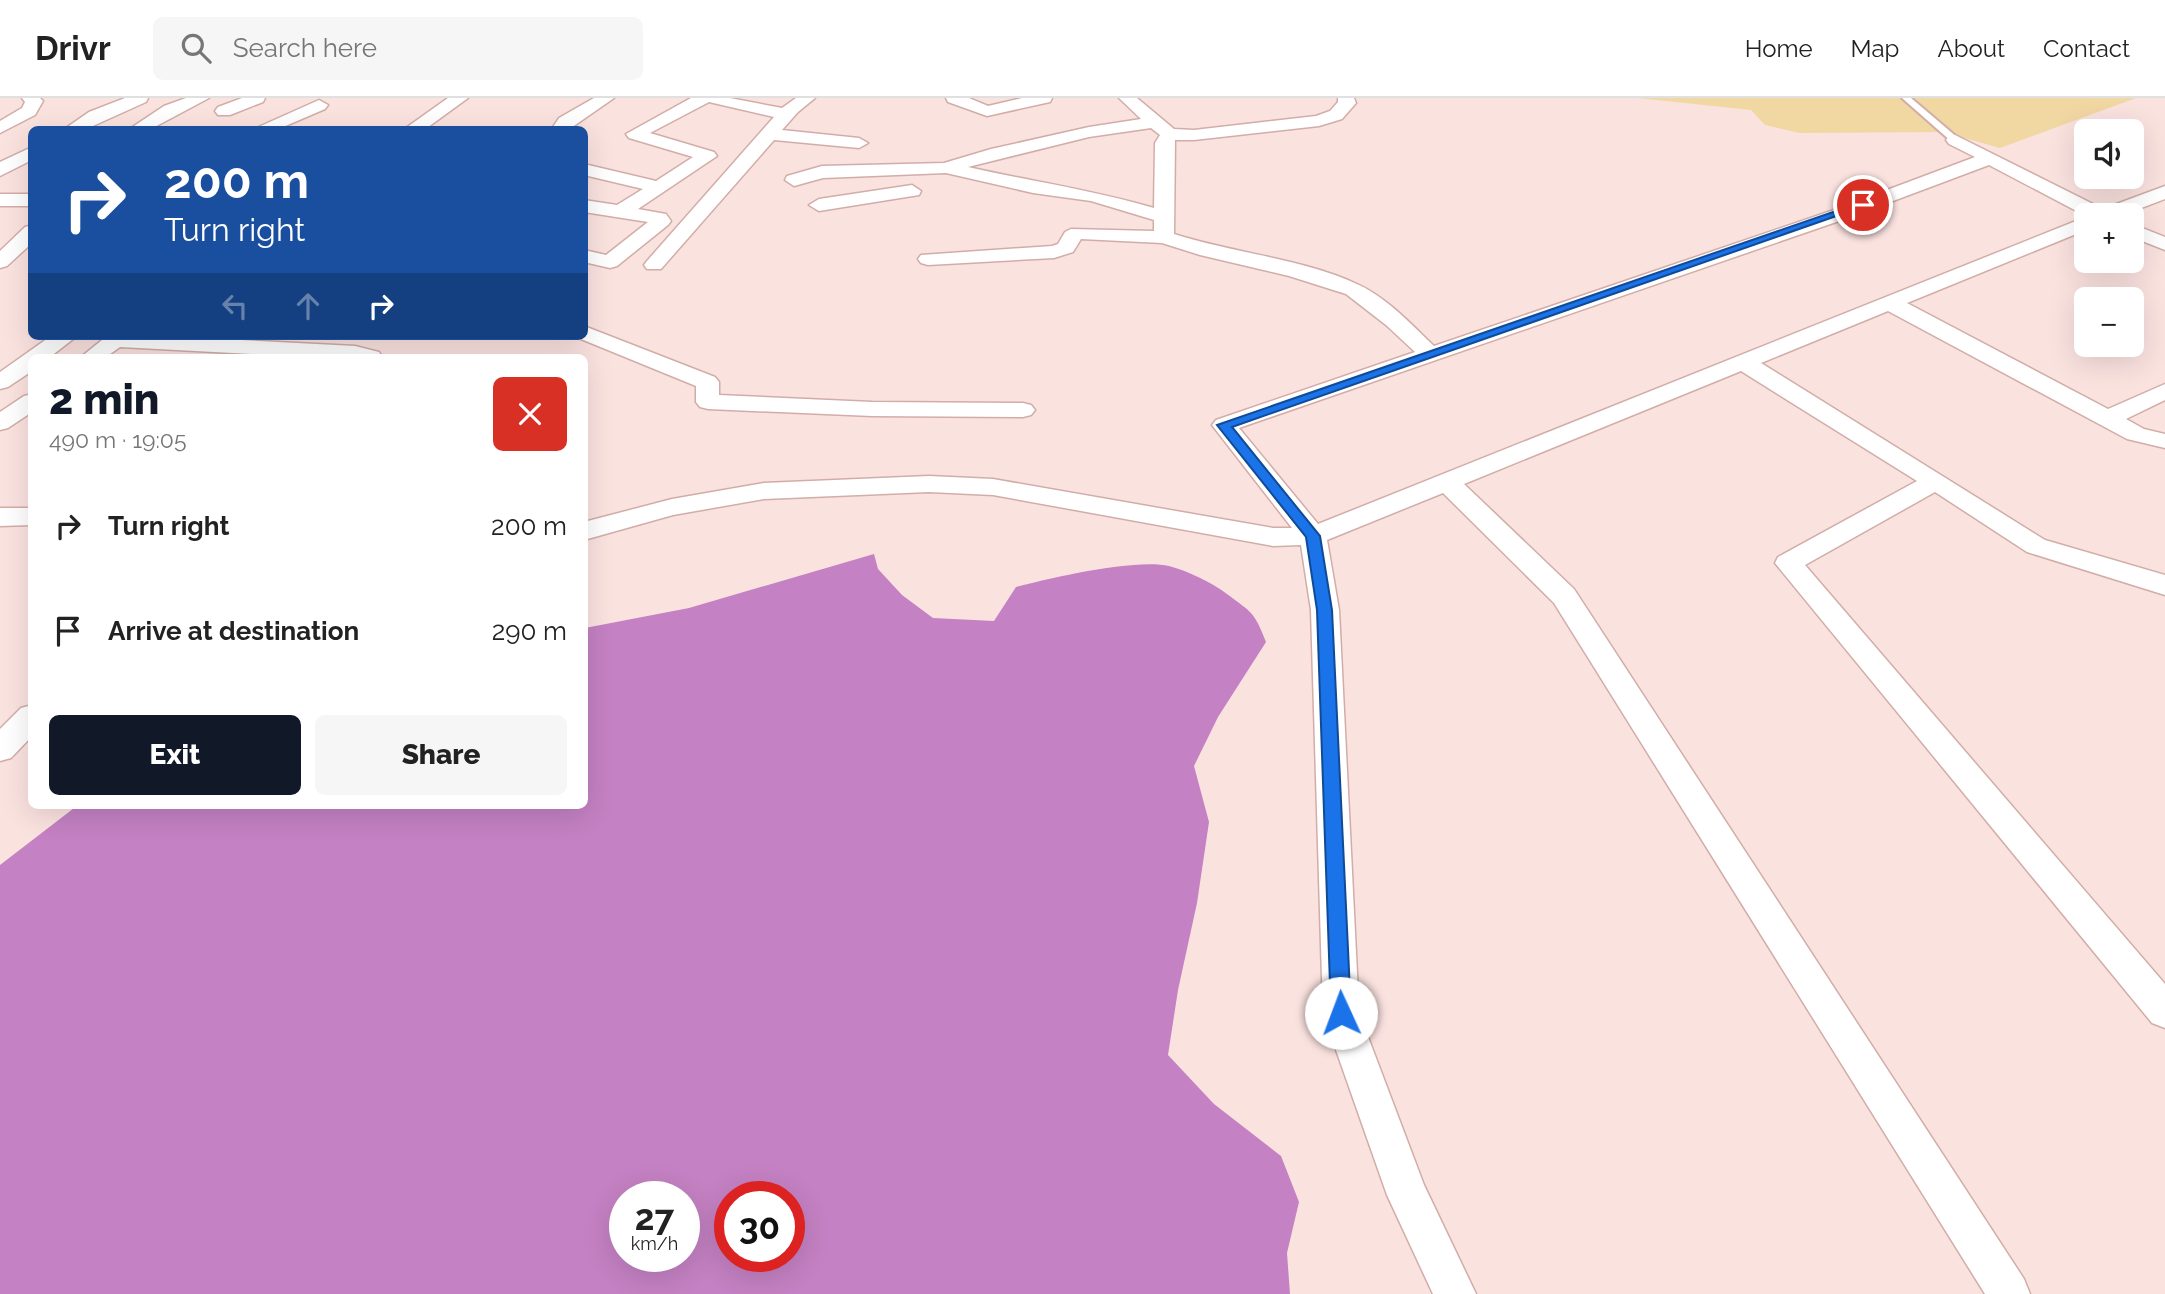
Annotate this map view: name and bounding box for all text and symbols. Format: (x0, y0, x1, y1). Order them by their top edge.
search box (153, 17, 643, 80)
text: Drivr (35, 29, 111, 68)
icon: search (177, 29, 215, 67)
text: Search here (233, 33, 377, 63)
text: Home (1745, 34, 1813, 63)
text: Map (1851, 34, 1899, 63)
text: About (1937, 34, 2005, 63)
text: Contact (2043, 34, 2130, 63)
map controls (2074, 119, 2144, 357)
button: sound (2074, 119, 2144, 189)
text: 200 m (164, 152, 309, 209)
icon: right (49, 154, 140, 245)
pin (1833, 175, 1893, 235)
icon: arrive (1844, 186, 1882, 224)
button: + (2074, 203, 2144, 273)
text: Turn right (164, 211, 305, 248)
icon: left (216, 287, 254, 325)
icon: ahead (289, 287, 327, 325)
icon: right (362, 287, 400, 325)
button: − (2074, 287, 2144, 357)
text: 2 min (49, 375, 159, 424)
button: close (493, 377, 567, 451)
text: 490 m · 19:05 (49, 426, 186, 453)
icon: right (49, 507, 87, 545)
text: Turn right (108, 511, 229, 541)
text: 200 m (491, 511, 567, 541)
icon: arrive (49, 612, 87, 650)
text: Arrive at destination (108, 616, 359, 646)
text: 290 m (492, 616, 567, 646)
button: Exit (49, 715, 301, 795)
button: Share (315, 715, 567, 795)
position arrow (1304, 976, 1378, 1050)
speed limit sign: 30 (714, 1181, 805, 1272)
text: 27 (635, 1197, 674, 1238)
text: km/h (631, 1233, 678, 1254)

